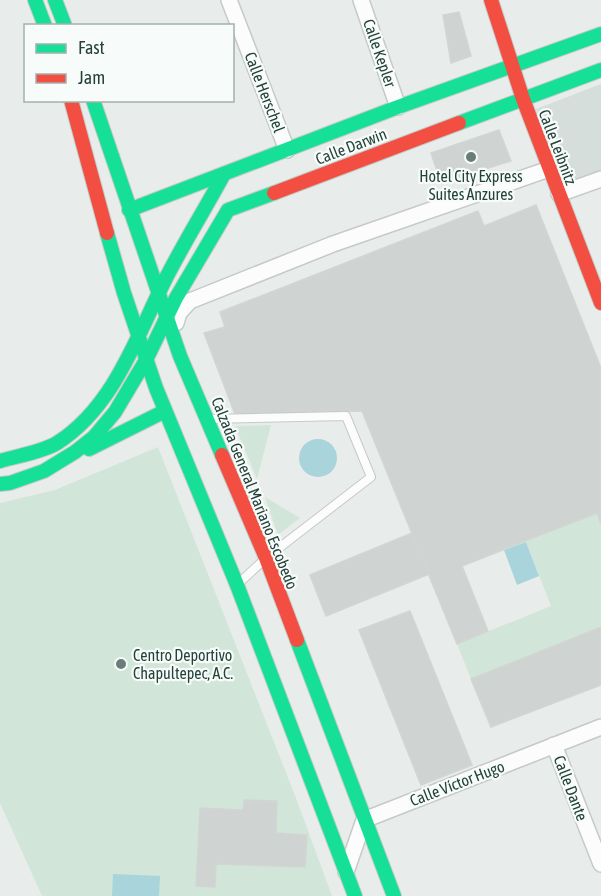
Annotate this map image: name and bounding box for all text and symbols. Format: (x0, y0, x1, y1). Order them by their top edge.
street label: Calle Kepler (359, 17, 400, 90)
legend (24, 24, 234, 102)
text: Fast (78, 37, 105, 58)
street label: Calle Herschel (241, 49, 289, 135)
text: Jam (78, 67, 105, 88)
street label: Calle Leibnitz (535, 107, 581, 187)
street label: Calle Darwin (313, 124, 389, 168)
marker: Hotel City Express Suites Anzures (464, 150, 478, 164)
place label: Hotel City Express Suites Anzures (419, 167, 523, 203)
street label: Calzada General Mariano Escobedo (208, 394, 302, 592)
place label: Centro Deportivo Chapultepec, A.C. (133, 646, 233, 683)
marker: Centro Deportivo Chapultepec, A.C. (114, 657, 128, 671)
street label: Calle Dante (550, 753, 592, 823)
street label: Calle Víctor Hugo (407, 757, 507, 810)

